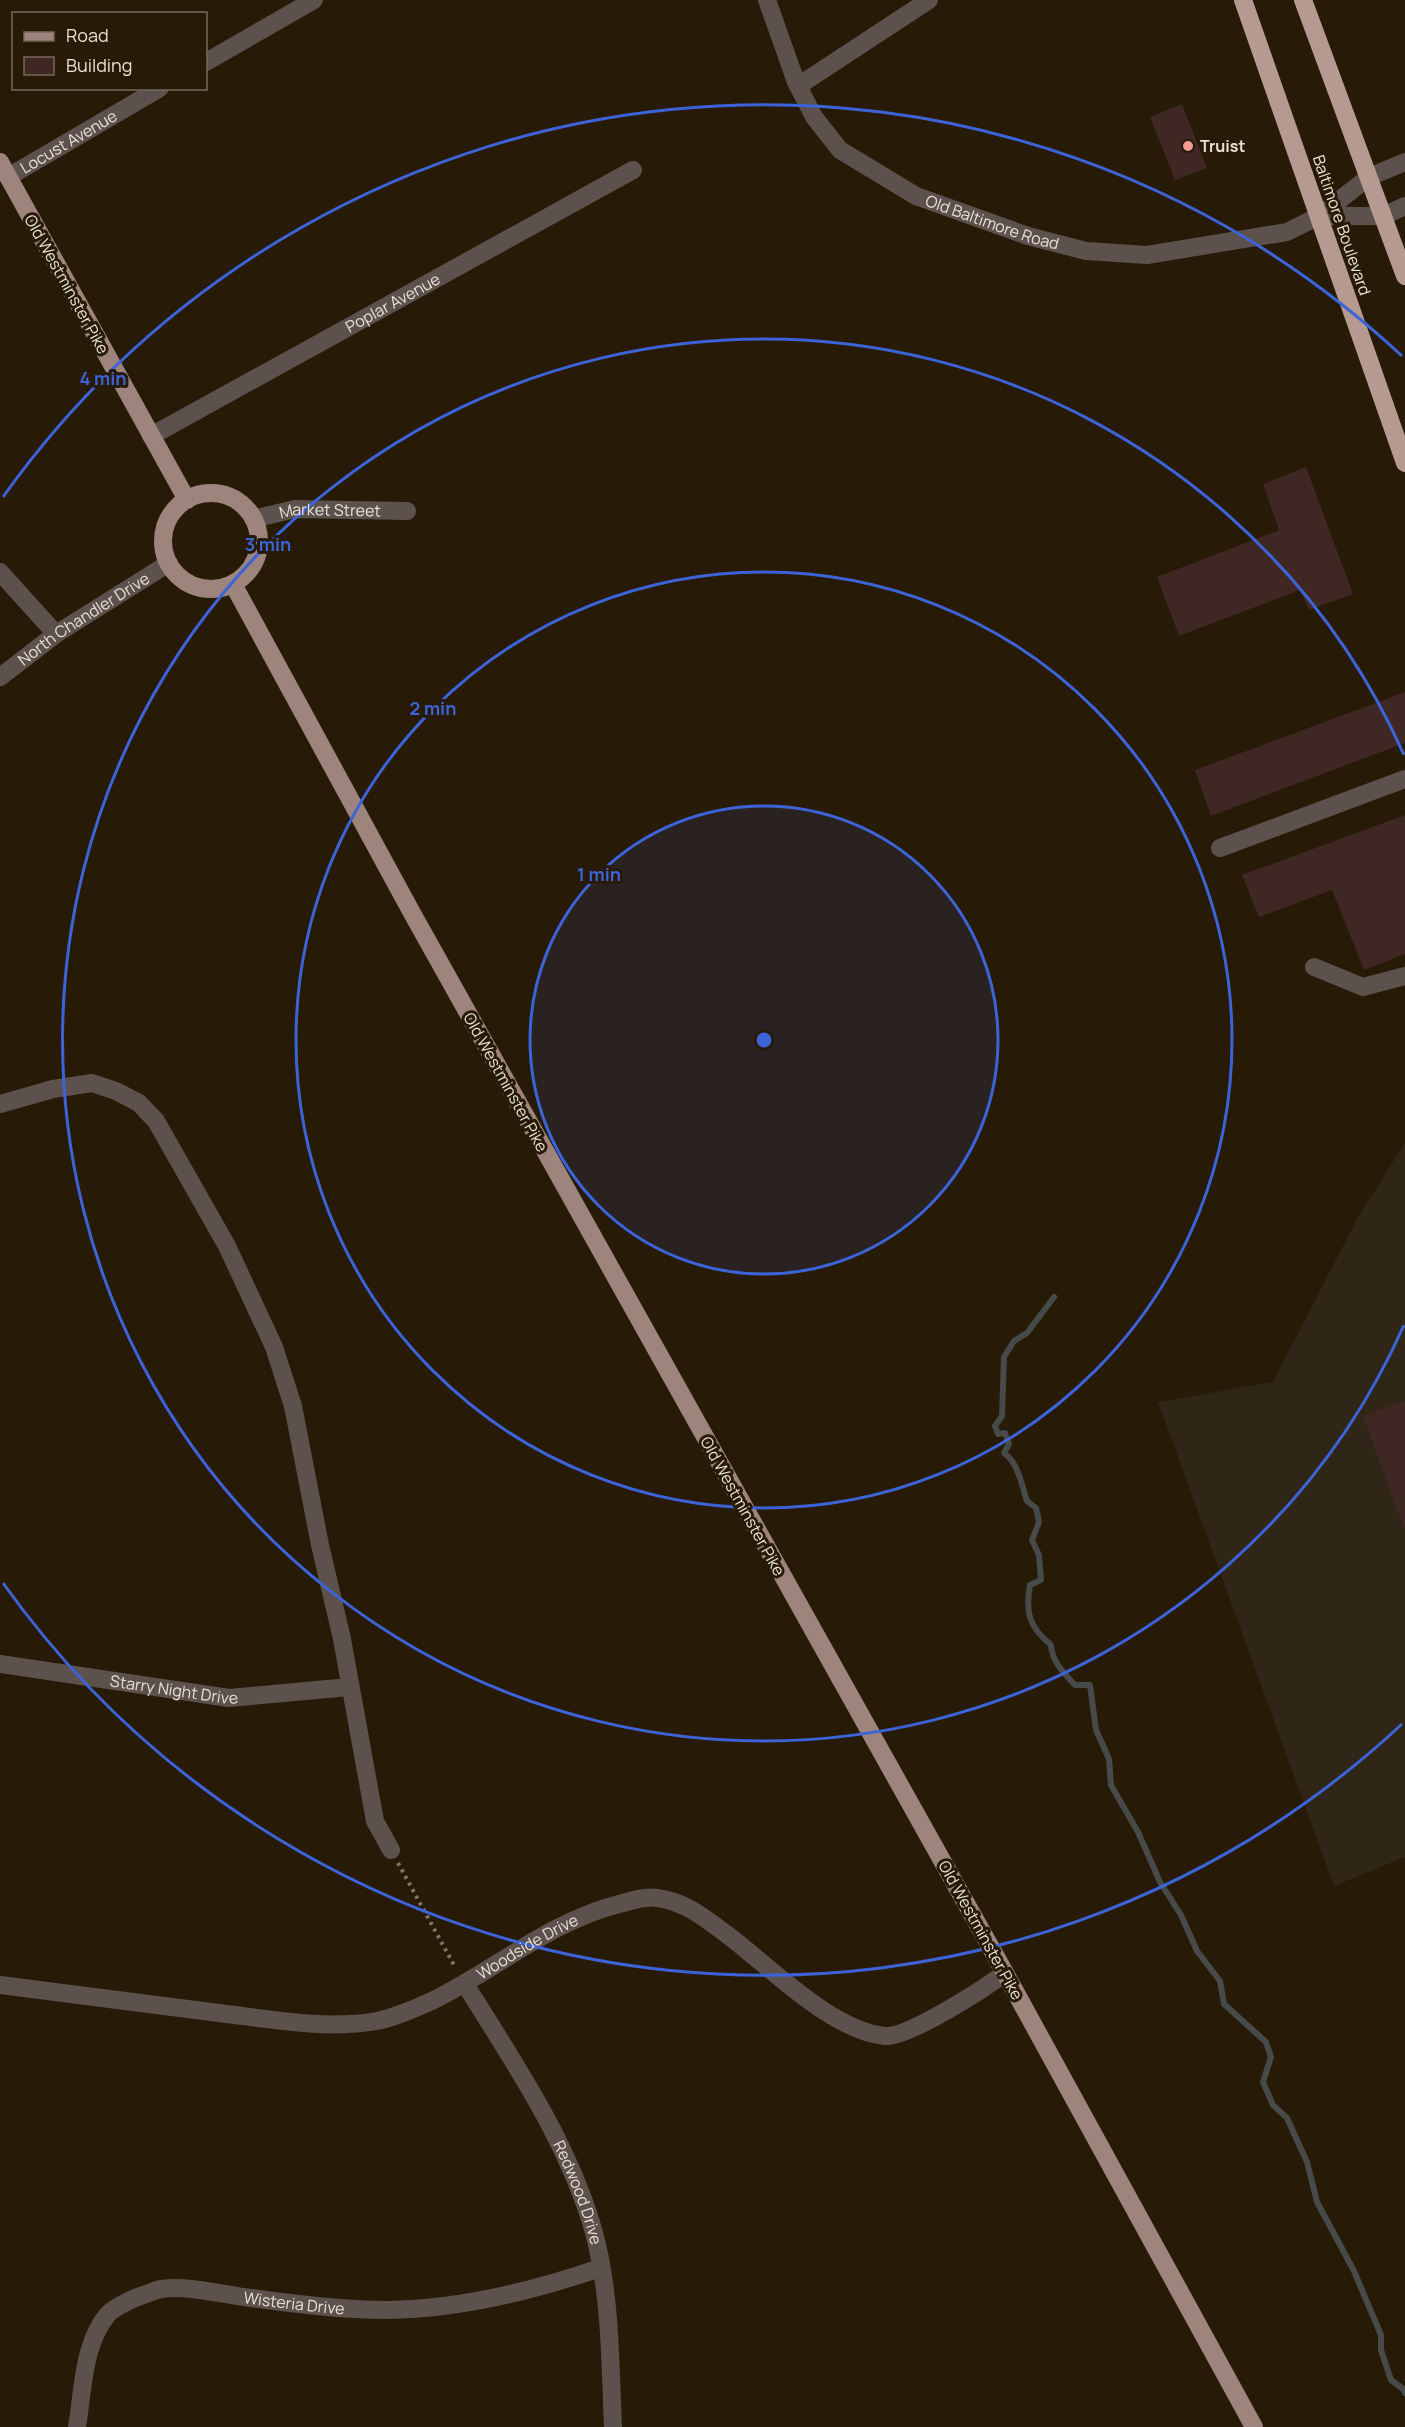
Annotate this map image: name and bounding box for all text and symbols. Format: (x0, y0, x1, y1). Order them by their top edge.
legend (12, 12, 207, 90)
text: Road (66, 23, 109, 47)
text: Building (66, 53, 132, 77)
street label: Locust Avenue (16, 105, 121, 179)
place label: Truist (1200, 135, 1245, 157)
marker: Truist (1181, 139, 1195, 153)
street label: Baltimore Boulevard (1308, 152, 1376, 298)
street label: Old Baltimore Road (923, 189, 1061, 255)
street label: Old Westminster Pike (19, 210, 115, 358)
street label: Poplar Avenue (341, 268, 444, 338)
text: 4 min (79, 366, 127, 390)
street label: Market Street (277, 498, 381, 523)
text: 3 min (245, 532, 291, 556)
street label: North Chandler Drive (13, 567, 154, 670)
text: 2 min (410, 696, 456, 720)
text: 1 min (577, 862, 621, 886)
street label: Old Westminster Pike (458, 1008, 554, 1156)
centre of rings (754, 1030, 774, 1050)
street label: Old Westminster Pike (695, 1432, 791, 1580)
street label: Starry Night Drive (109, 1669, 239, 1709)
street label: Old Westminster Pike (933, 1856, 1029, 2004)
street label: Woodside Drive (472, 1909, 582, 1985)
street label: Redwood Drive (548, 2137, 608, 2247)
street label: Wisteria Drive (242, 2286, 345, 2319)

